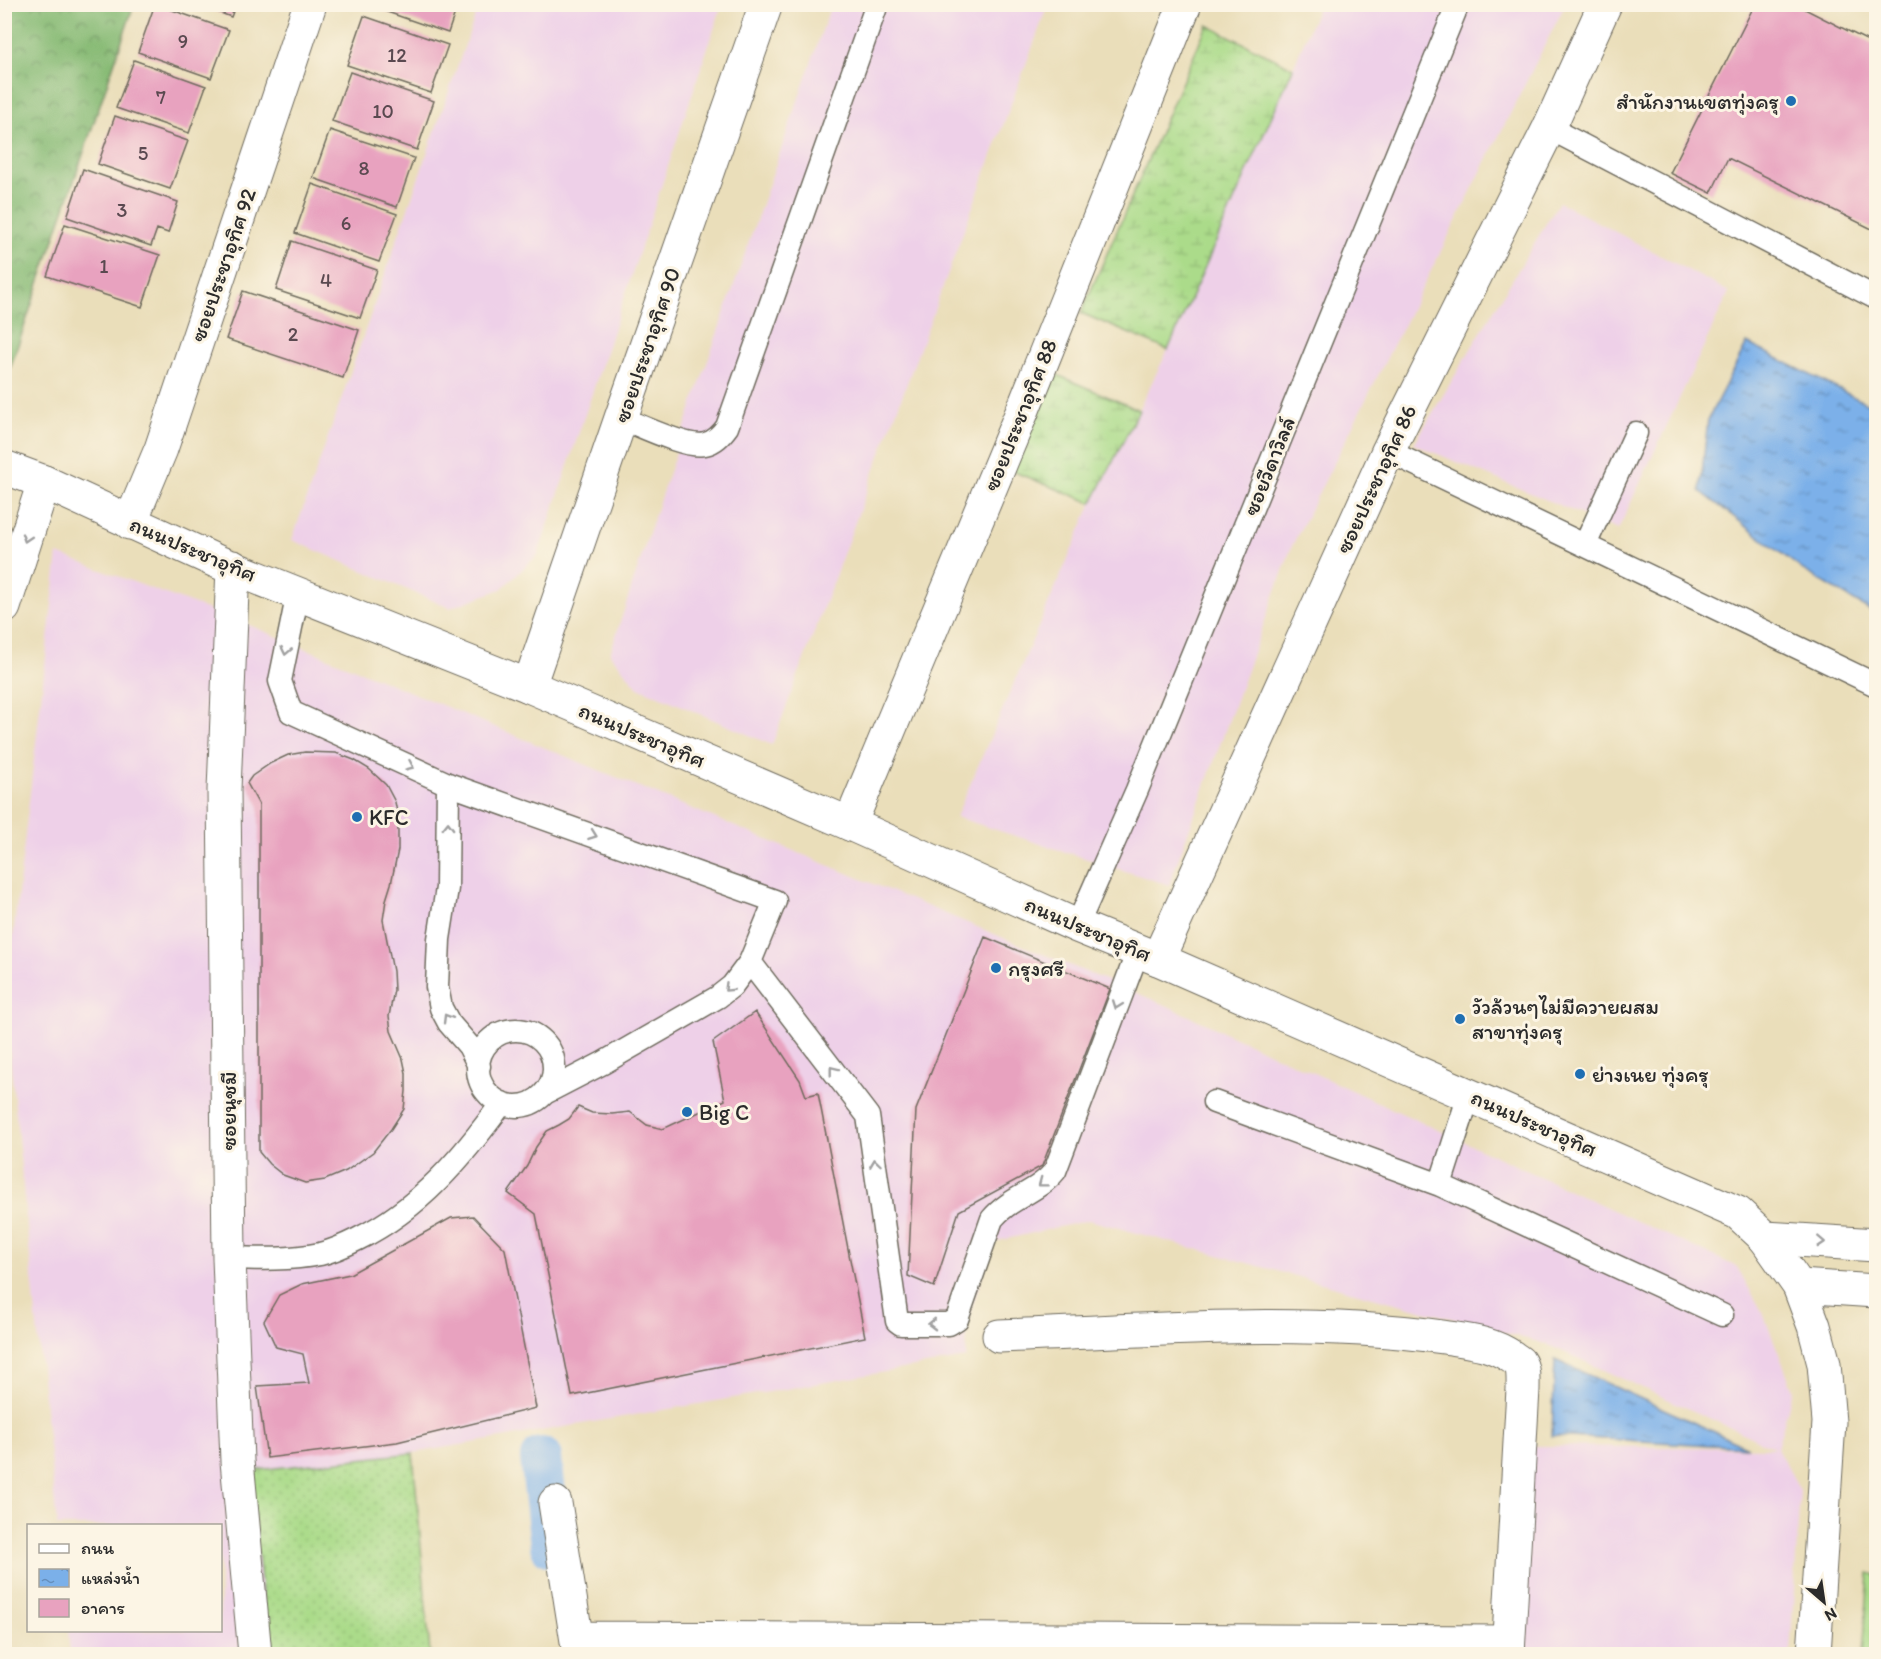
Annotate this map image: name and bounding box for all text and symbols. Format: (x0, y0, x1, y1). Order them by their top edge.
house number: 9 (178, 29, 188, 53)
house number: 12 (387, 43, 407, 67)
house number: 7 (156, 85, 166, 109)
place label: สำนักงานเขตทุ่งครุ (1616, 88, 1779, 115)
marker: สำนักงานเขตทุ่งครุ (1784, 94, 1798, 108)
house number: 10 (372, 99, 394, 123)
house number: 5 (138, 141, 148, 165)
house number: 8 (359, 156, 370, 180)
street label: ซอยประชาอุทิศ 92 (184, 184, 262, 345)
house number: 3 (117, 198, 128, 222)
house number: 6 (341, 211, 351, 235)
house number: 1 (99, 254, 109, 278)
street label: ซอยประชาอุทิศ 90 (608, 264, 686, 426)
house number: 4 (320, 268, 332, 292)
house number: 2 (288, 322, 299, 346)
street label: ซอยประชาอุทิศ 88 (977, 335, 1063, 495)
street label: ซอยประชาอุทิศ 86 (1330, 400, 1422, 558)
street label: ซอยวีดาวิลล์ (1237, 413, 1301, 519)
street label: ถนนประชาอุทิศ (126, 510, 260, 588)
one-way arrow (21, 532, 33, 543)
one-way arrow (280, 645, 293, 655)
street label: ถนนประชาอุทิศ (575, 696, 709, 774)
one-way arrow (404, 759, 415, 771)
place label: KFC (369, 804, 409, 831)
marker: KFC (350, 810, 364, 824)
one-way arrow (442, 821, 454, 830)
one-way arrow (587, 828, 598, 841)
street label: ถนนประชาอุทิศ (1021, 890, 1155, 968)
place label: กรุงศรี (1008, 955, 1064, 982)
marker: กรุงศรี (989, 961, 1003, 975)
one-way arrow (724, 981, 735, 992)
place label: วัวล้วนๆไม่มีควายผสม สาขาทุ่งครุ (1472, 993, 1659, 1045)
one-way arrow (1112, 1000, 1125, 1010)
marker: วัวล้วนๆไม่มีควายผสม สาขาทุ่งครุ (1453, 1012, 1467, 1026)
one-way arrow (443, 1014, 454, 1024)
place label: ย่างเนย ทุ่งครุ (1592, 1061, 1709, 1088)
one-way arrow (829, 1065, 840, 1076)
marker: ย่างเนย ทุ่งครุ (1573, 1067, 1587, 1081)
street label: ซอยนุชมี (215, 1072, 242, 1150)
street label: ถนนประชาอุทิศ (1467, 1083, 1601, 1163)
place label: Big C (699, 1099, 749, 1126)
marker: Big C (680, 1105, 694, 1119)
one-way arrow (869, 1158, 882, 1168)
one-way arrow (1038, 1176, 1049, 1187)
one-way arrow (1816, 1235, 1825, 1248)
one-way arrow (927, 1318, 936, 1330)
legend (27, 1524, 222, 1632)
text: ถนน (81, 1537, 115, 1559)
text: แหล่งน้ำ (81, 1566, 140, 1589)
north arrow (1794, 1572, 1854, 1632)
text: อาคาร (81, 1597, 125, 1619)
text: N (1822, 1604, 1840, 1626)

